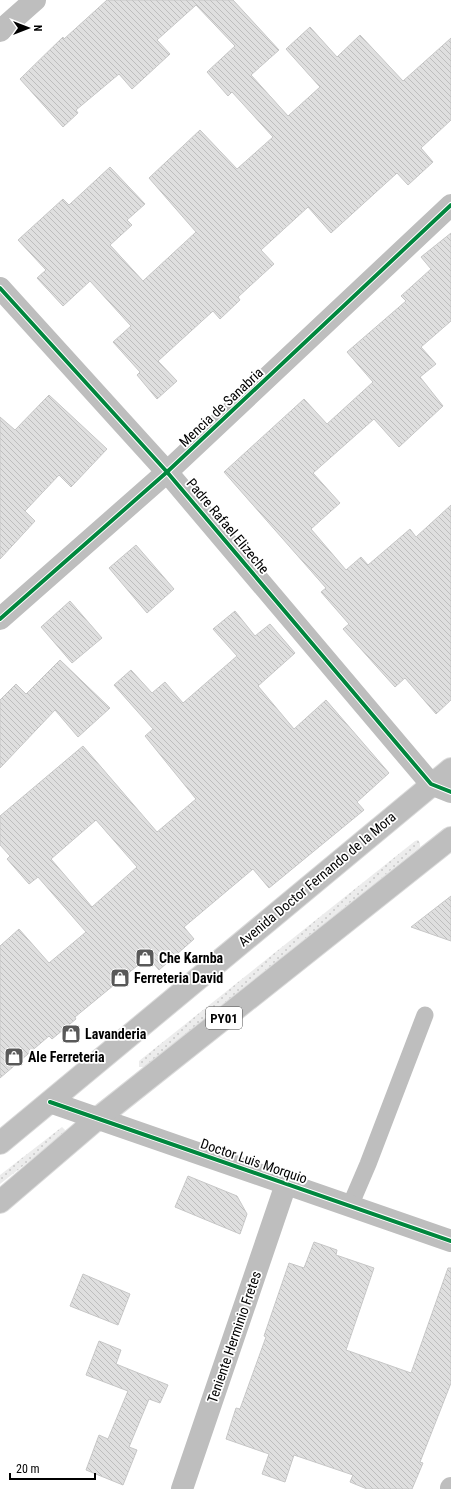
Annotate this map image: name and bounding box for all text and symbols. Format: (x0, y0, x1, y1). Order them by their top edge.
north arrow (8, 8, 48, 48)
text: N (31, 25, 44, 32)
street label: Mencia de Sanabria (176, 364, 266, 450)
street label: Padre Rafael Elizeche (184, 475, 273, 577)
street label: Avenida Doctor Fernando de la Mora (235, 809, 399, 949)
shop icon: Che Karnba (134, 947, 156, 969)
place label: Che Karnba (159, 950, 224, 966)
shop icon: Ferreteria David (109, 967, 131, 989)
place label: Ferreteria David (134, 970, 223, 986)
road number: PY01 (206, 1007, 242, 1029)
shop icon: Lavanderia (60, 1023, 82, 1045)
place label: Lavanderia (85, 1026, 147, 1042)
shop icon: Ale Ferreteria (3, 1046, 25, 1068)
place label: Ale Ferreteria (28, 1049, 105, 1065)
street label: Doctor Luis Morquio (199, 1135, 309, 1187)
street label: Teniente Herminio Fretes (204, 1269, 264, 1405)
scale bar (10, 1455, 95, 1481)
text: 20 m (16, 1462, 40, 1476)

